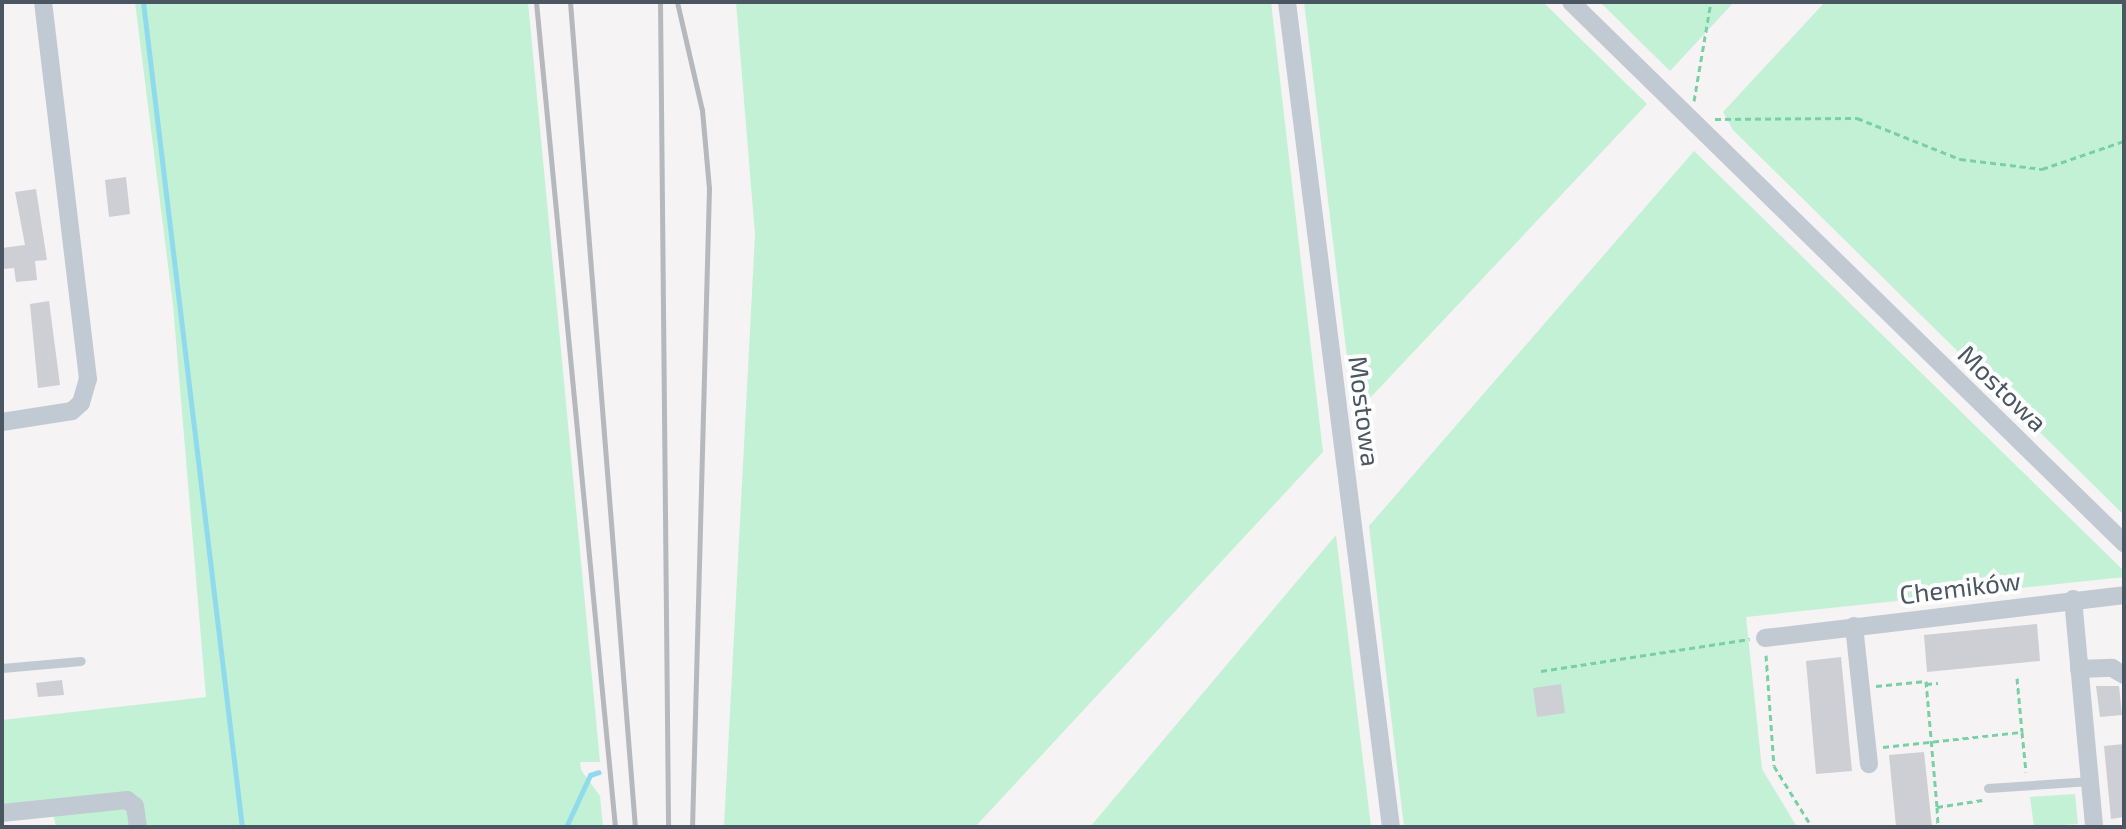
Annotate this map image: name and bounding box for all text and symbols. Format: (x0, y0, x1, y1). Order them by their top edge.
street label: Mostowa (1952, 338, 2054, 438)
street label: Mostowa (1343, 354, 1387, 468)
street label: Chemików (1898, 564, 2022, 610)

